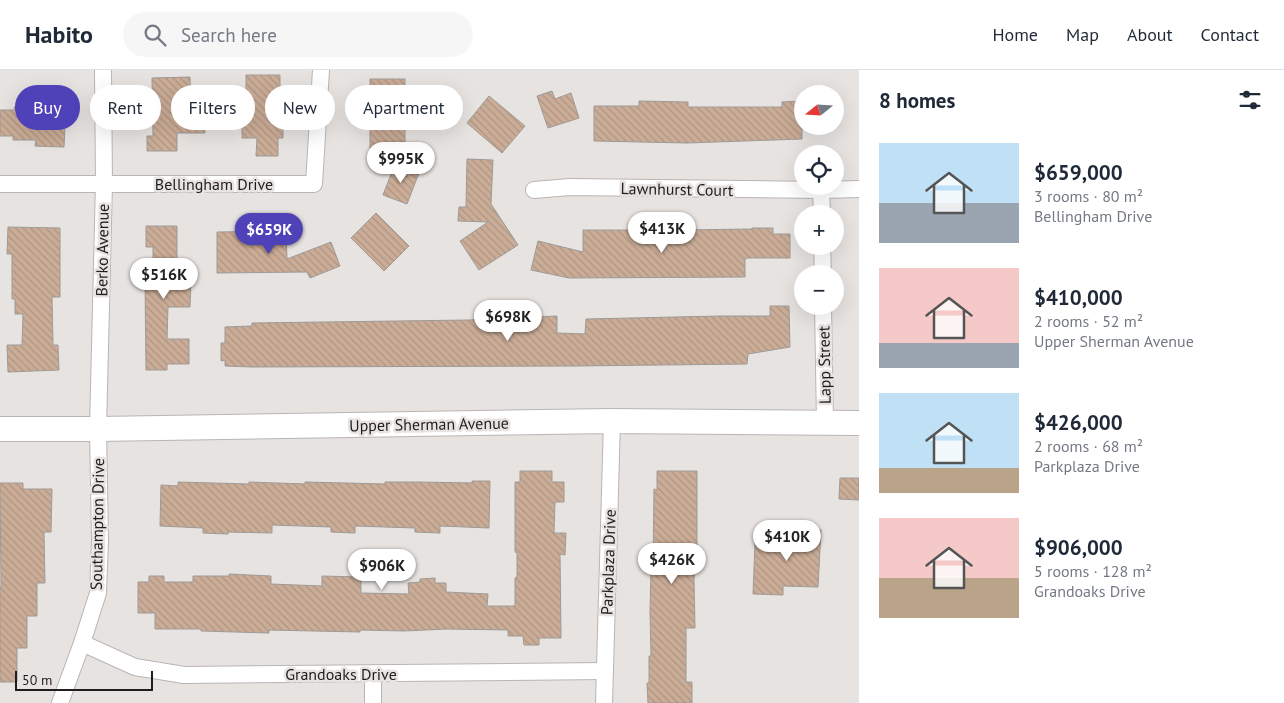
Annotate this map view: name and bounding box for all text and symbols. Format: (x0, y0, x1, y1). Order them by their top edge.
search box (123, 12, 473, 57)
text: Habito (25, 19, 93, 50)
icon: search (141, 21, 169, 49)
text: Search here (181, 23, 277, 47)
text: Home (992, 23, 1038, 46)
text: Map (1066, 23, 1099, 46)
text: About (1127, 23, 1173, 46)
text: Contact (1201, 23, 1259, 46)
chip: Buy (15, 85, 80, 130)
chip: Rent (90, 85, 161, 130)
chip: Filters (171, 85, 255, 130)
chip: New (265, 85, 335, 130)
chip: Apartment (345, 85, 463, 130)
north arrow (794, 85, 844, 135)
map controls (794, 85, 844, 315)
icon: filters (1236, 86, 1264, 114)
text: 8 homes (879, 87, 955, 114)
pin: $995K (366, 142, 436, 184)
button: locate (794, 145, 844, 195)
text: $995K (378, 148, 424, 168)
text: $659,000 (1034, 159, 1123, 186)
icon: home (919, 163, 979, 223)
street label: Bellingham Drive (155, 174, 273, 194)
street label: Lawnhurst Court (620, 178, 734, 200)
text: 3 rooms · 80 m² (1034, 186, 1143, 206)
street label: Berko Avenue (91, 203, 113, 297)
button: + (794, 205, 844, 255)
text: Bellingham Drive (1034, 206, 1152, 226)
pin: $659K (234, 212, 304, 255)
pin: $413K (627, 212, 697, 254)
text: $413K (639, 218, 685, 238)
text: $659K (246, 219, 292, 239)
pin: $516K (129, 258, 199, 300)
text: $516K (141, 264, 187, 284)
button: − (794, 265, 844, 315)
text: $410,000 (1034, 284, 1123, 311)
icon: home (919, 288, 979, 348)
pin: $698K (473, 300, 543, 342)
text: $698K (485, 306, 531, 326)
text: 2 rooms · 52 m² (1034, 311, 1143, 331)
street label: Lapp Street (813, 325, 835, 404)
text: Upper Sherman Avenue (1034, 331, 1194, 351)
text: $426,000 (1034, 409, 1123, 436)
street label: Upper Sherman Avenue (349, 413, 509, 435)
icon: home (919, 413, 979, 473)
text: 2 rooms · 68 m² (1034, 436, 1143, 456)
text: Parkplaza Drive (1034, 456, 1140, 476)
street label: Southampton Drive (86, 458, 108, 590)
street label: Parkplaza Drive (596, 509, 620, 615)
pin: $410K (752, 520, 822, 562)
text: $410K (764, 526, 810, 546)
text: $906,000 (1034, 534, 1123, 561)
icon: home (919, 538, 979, 598)
pin: $426K (637, 542, 707, 585)
pin: $906K (347, 548, 417, 591)
text: $426K (649, 549, 695, 569)
text: $906K (359, 555, 405, 575)
text: 5 rooms · 128 m² (1034, 561, 1152, 581)
text: Grandoaks Drive (1034, 581, 1146, 601)
street label: Grandoaks Drive (285, 664, 397, 684)
scale bar (15, 668, 152, 691)
text: 50 m (22, 671, 52, 689)

